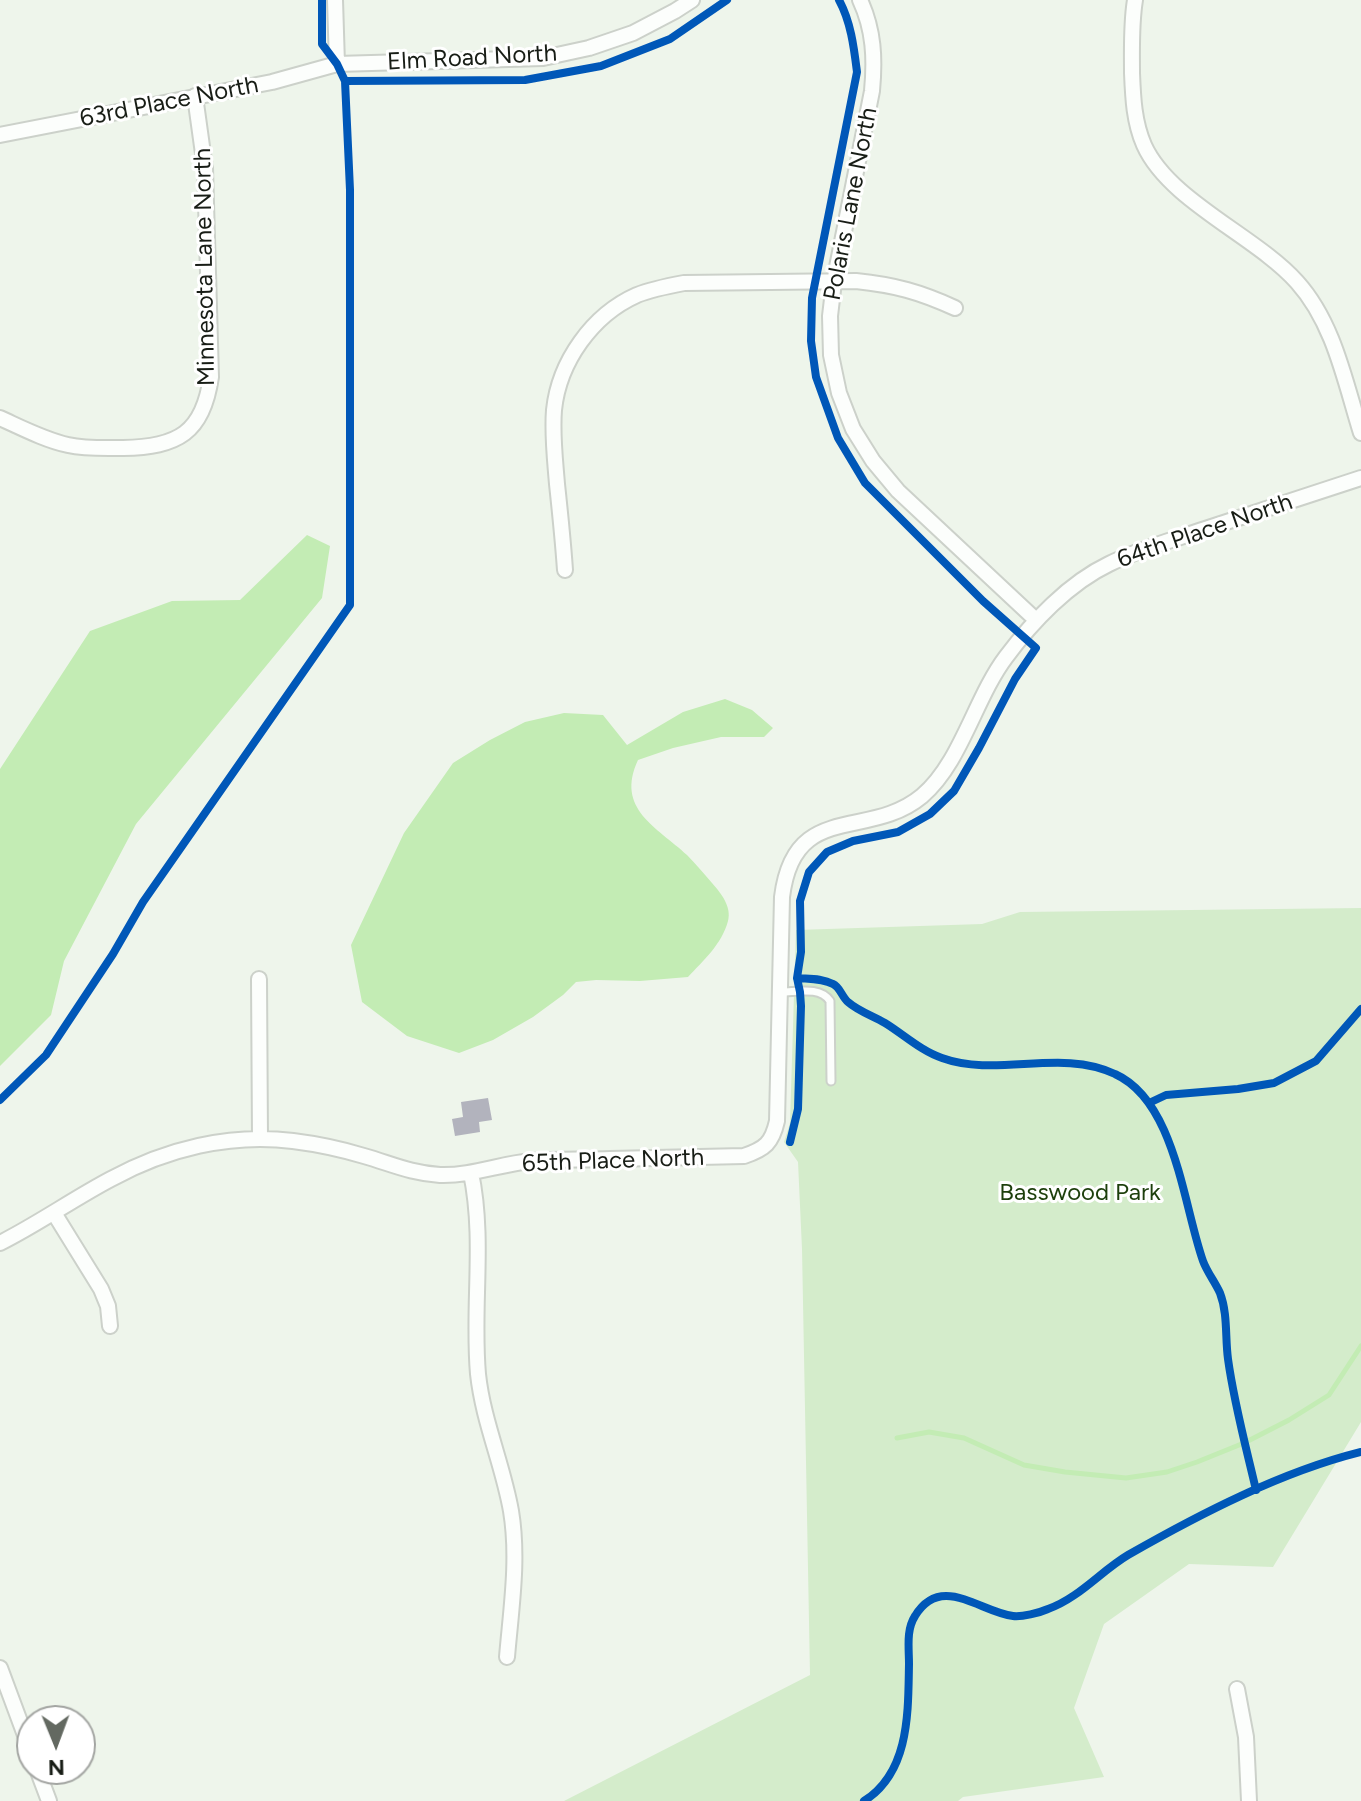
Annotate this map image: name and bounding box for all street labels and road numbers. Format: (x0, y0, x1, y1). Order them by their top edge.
street label: Elm Road North (386, 39, 558, 77)
street label: 63rd Place North (77, 71, 261, 133)
street label: Polaris Lane North (818, 105, 884, 303)
street label: Minnesota Lane North (189, 148, 221, 386)
street label: 64th Place North (1114, 488, 1296, 574)
street label: 65th Place North (521, 1143, 705, 1179)

